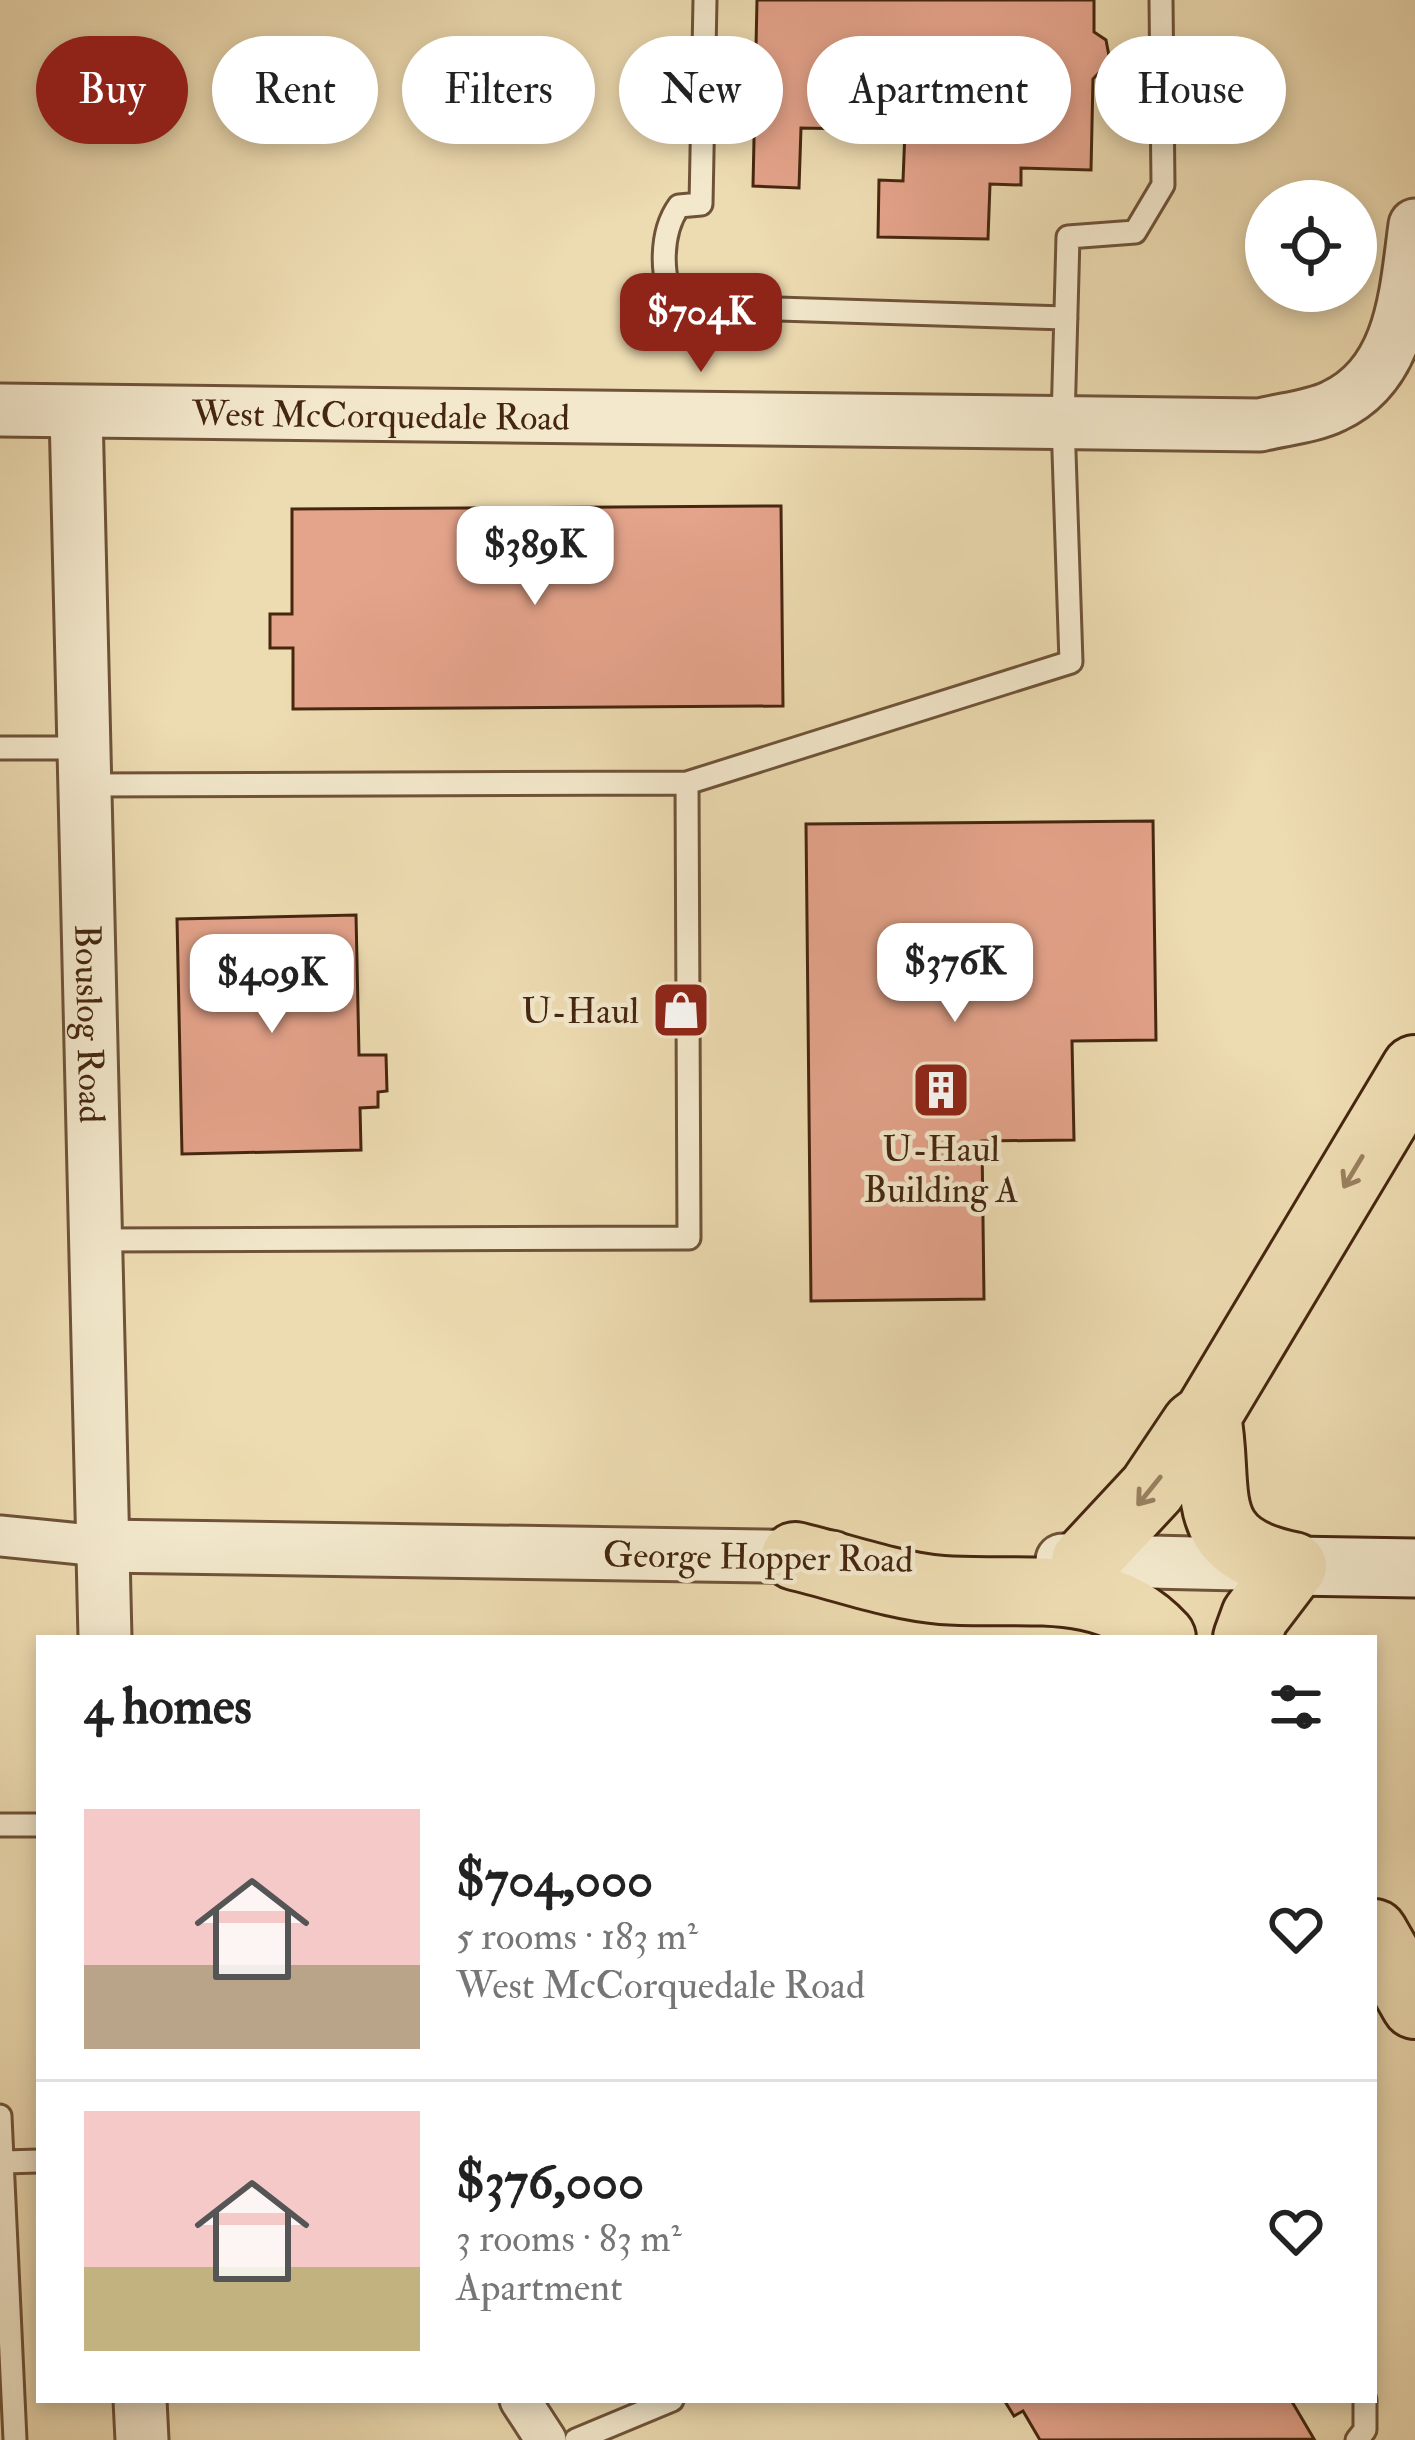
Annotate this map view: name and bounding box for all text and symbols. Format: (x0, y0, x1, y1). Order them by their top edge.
chip: Buy (36, 36, 188, 144)
chip: Rent (212, 36, 378, 144)
chip: Filters (402, 36, 595, 144)
chip: New (619, 36, 783, 144)
chip: Apartment (807, 36, 1071, 144)
chip: House (1095, 36, 1286, 144)
map controls (1245, 180, 1377, 312)
button: locate (1245, 180, 1377, 312)
pin: $704K (617, 273, 785, 375)
text: $704K (647, 287, 755, 336)
street label: West McCorquedale Road (191, 391, 570, 441)
pin: $389K (451, 506, 619, 608)
text: $389K (484, 520, 586, 569)
pin: $376K (871, 923, 1039, 1025)
street label: Bouslog Road (64, 924, 114, 1124)
pin: $409K (188, 934, 356, 1036)
text: $376K (904, 937, 1006, 986)
text: $409K (217, 948, 327, 997)
shop icon: U-Haul (650, 979, 712, 1041)
place label: U-Haul (521, 989, 639, 1034)
building icon: U-Haul Building A (910, 1059, 972, 1121)
place label: U-Haul Building A (864, 1127, 1019, 1213)
one-way arrow (1341, 1154, 1365, 1188)
one-way arrow (1136, 1474, 1163, 1506)
street label: George Hopper Road (602, 1532, 914, 1583)
icon: filters (1263, 1674, 1329, 1740)
text: 4 homes (84, 1675, 252, 1739)
text: $704,000 (456, 1848, 653, 1912)
icon: home (180, 1857, 324, 2001)
icon: heart (1263, 1896, 1329, 1962)
text: 5 rooms · 183 m² (456, 1912, 698, 1961)
text: West McCorquedale Road (456, 1961, 865, 2010)
text: $376,000 (456, 2150, 644, 2214)
icon: home (180, 2159, 324, 2303)
icon: heart (1263, 2198, 1329, 2264)
text: 3 rooms · 83 m² (456, 2214, 682, 2263)
text: Apartment (456, 2263, 623, 2312)

